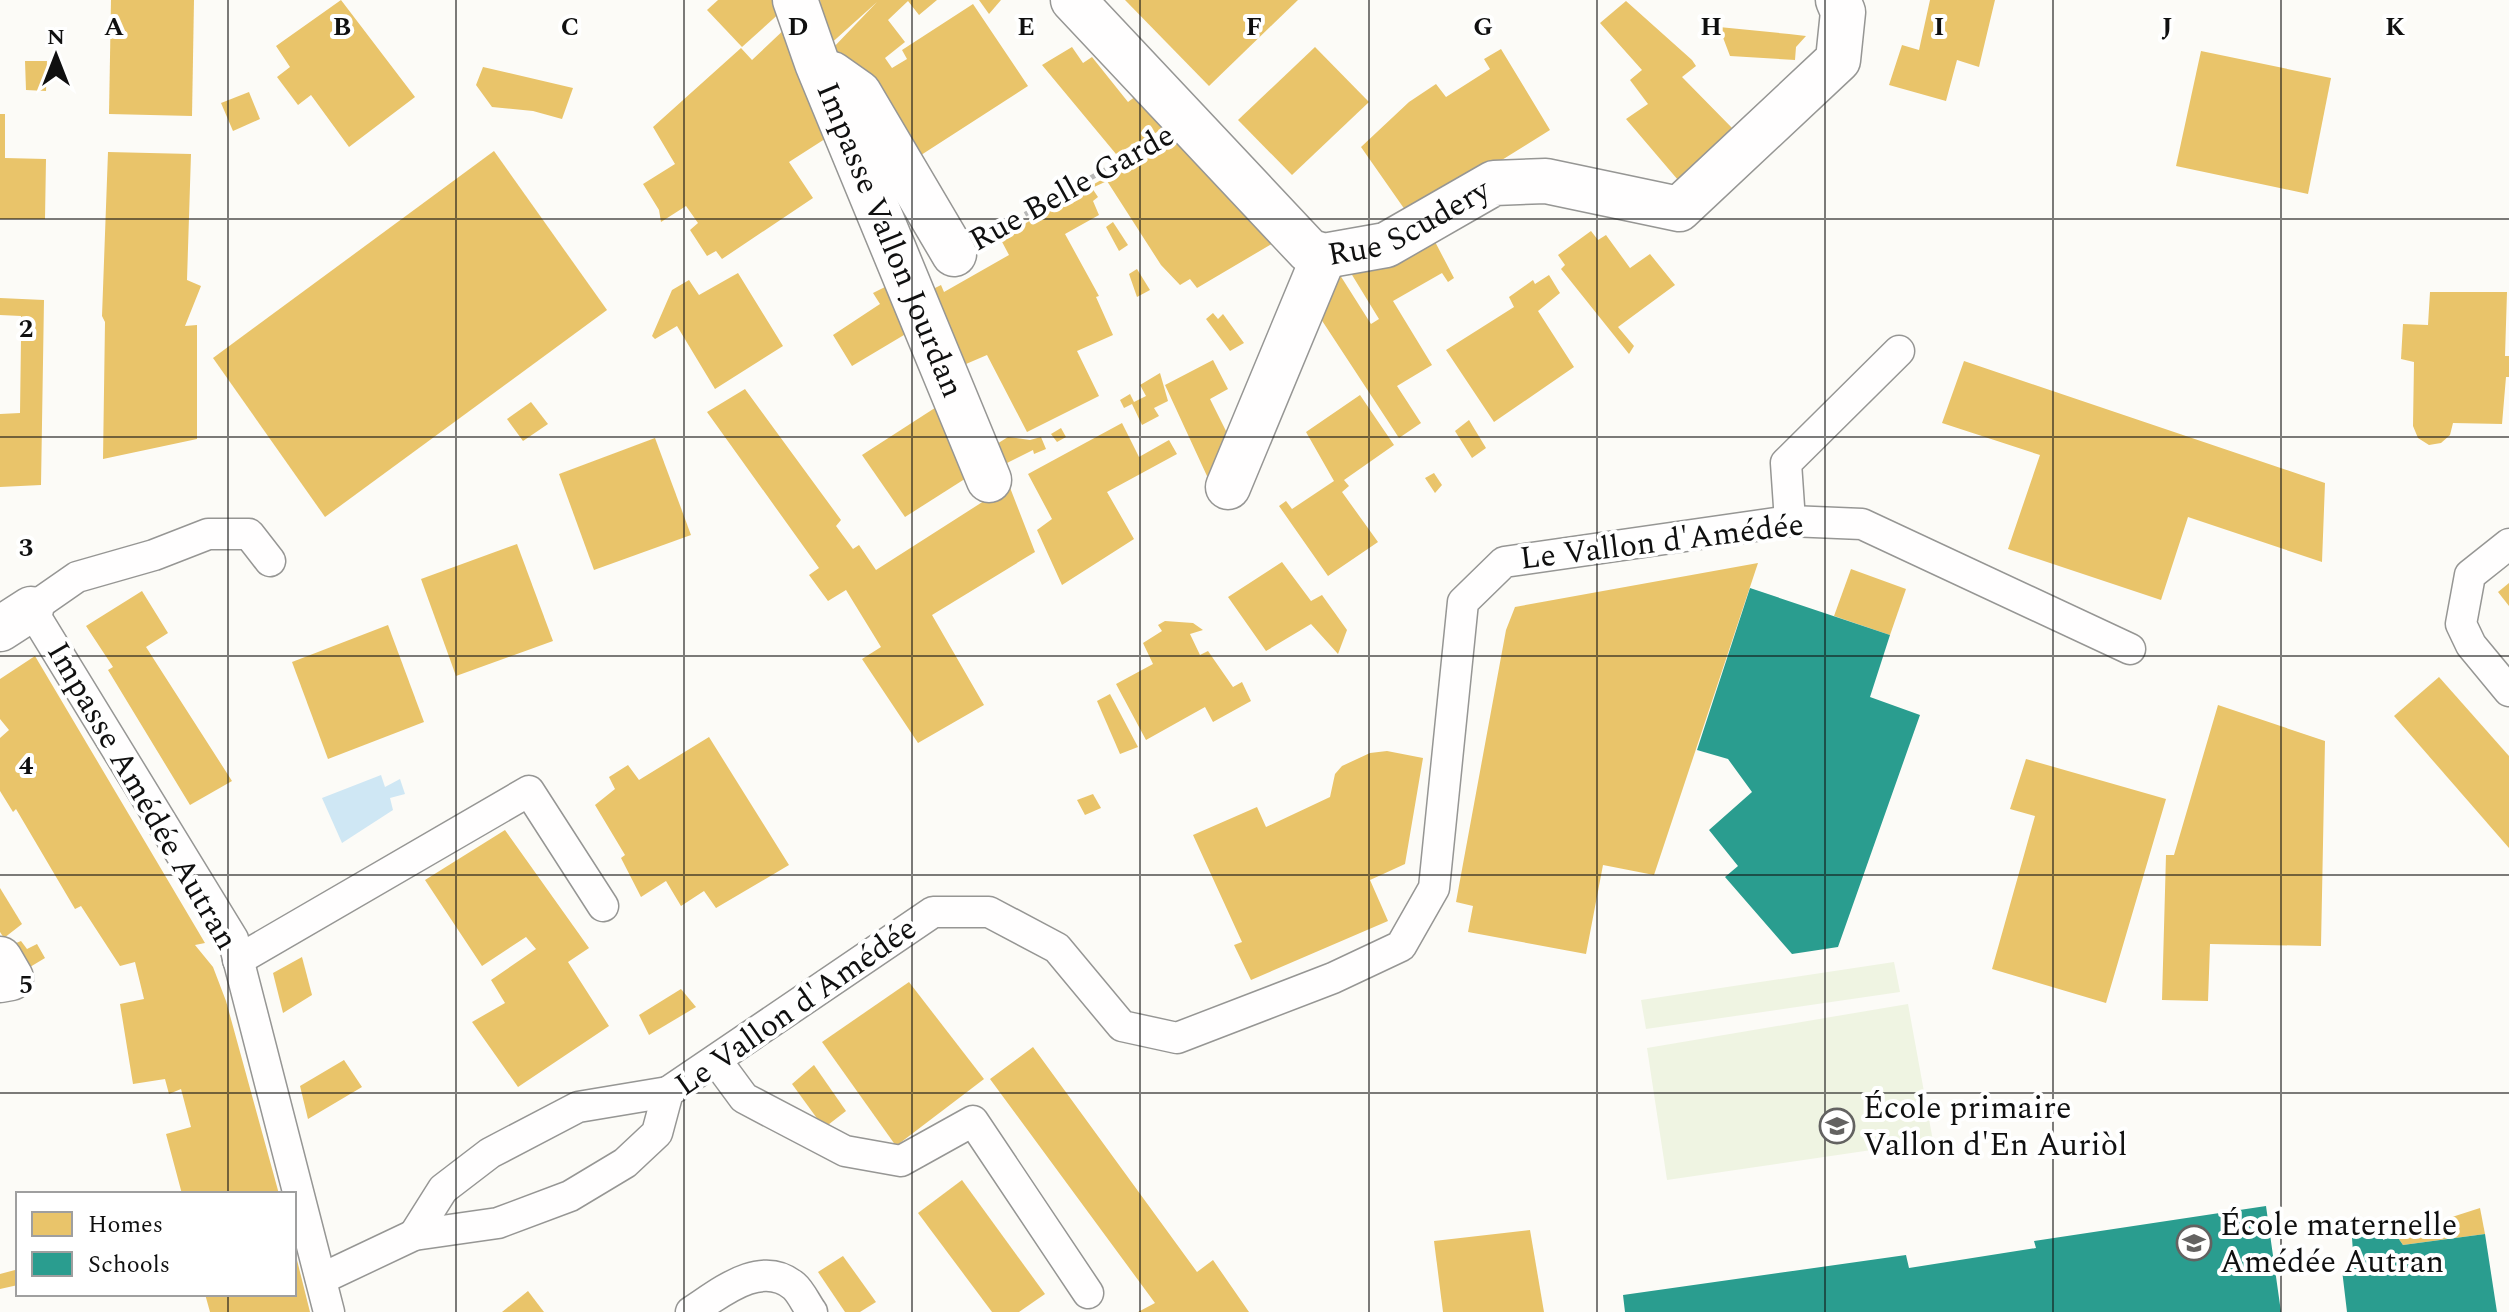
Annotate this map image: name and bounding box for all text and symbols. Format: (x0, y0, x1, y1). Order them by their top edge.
text: A (104, 7, 124, 47)
text: B (333, 7, 351, 47)
text: C (561, 7, 579, 47)
text: D (788, 7, 808, 47)
text: E (1017, 7, 1035, 47)
text: F (1246, 7, 1262, 47)
text: G (1473, 7, 1493, 47)
text: H (1700, 7, 1722, 47)
text: I (1934, 7, 1944, 47)
text: J (2161, 7, 2173, 47)
text: K (2385, 7, 2405, 47)
north arrow (16, 16, 96, 96)
text: N (47, 21, 65, 54)
street label: Impasse Vallon Jourdan (803, 75, 977, 405)
street label: Rue Belle Garde (960, 111, 1184, 265)
street label: Rue Scudery (1324, 165, 1500, 279)
text: 2 (19, 309, 33, 349)
street label: Le Vallon d'Amédée (1517, 500, 1807, 584)
text: 3 (19, 528, 33, 568)
street label: Impasse Amédée Autran (34, 633, 250, 959)
text: 4 (19, 746, 34, 786)
street label: Le Vallon d'Amédée (665, 905, 927, 1109)
text: 5 (19, 965, 33, 1005)
place label: École primaire Vallon d'En Auriòl (1863, 1084, 2127, 1170)
school or university icon: École primaire Vallon d'En Auriòl (1818, 1107, 1856, 1145)
legend (16, 1192, 296, 1296)
place label: École maternelle Amédée Autran (2220, 1201, 2457, 1287)
text: Homes (88, 1207, 163, 1243)
school or university icon: École maternelle Amédée Autran (2175, 1224, 2213, 1262)
text: Schools (88, 1247, 170, 1283)

